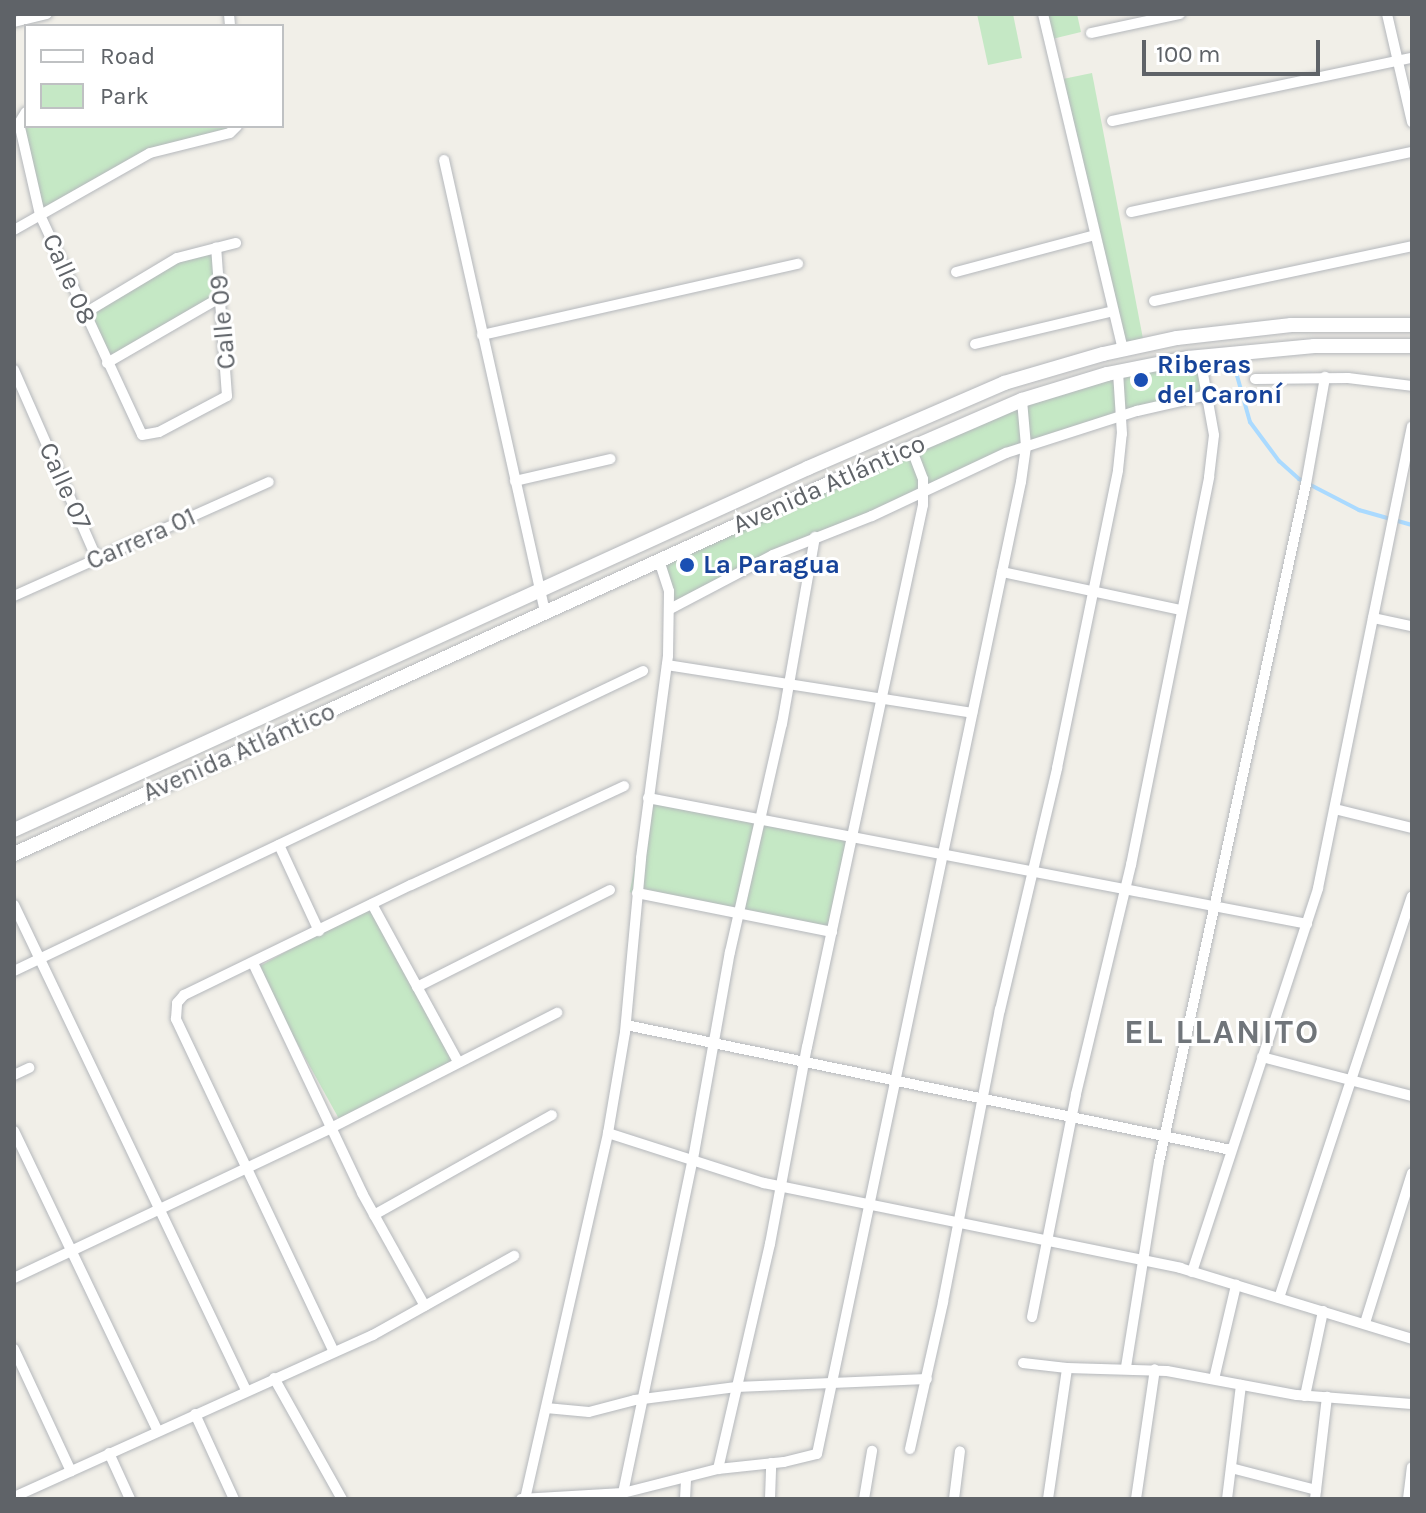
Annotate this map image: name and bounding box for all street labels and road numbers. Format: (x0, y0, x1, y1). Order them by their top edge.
street label: Calle 08 (35, 229, 103, 329)
street label: Calle 09 (203, 273, 243, 371)
street label: Avenida Atlántico (728, 428, 930, 540)
street label: Calle 07 (32, 438, 98, 534)
street label: Carrera 01 (82, 501, 200, 577)
street label: Avenida Atlántico (138, 696, 340, 808)

